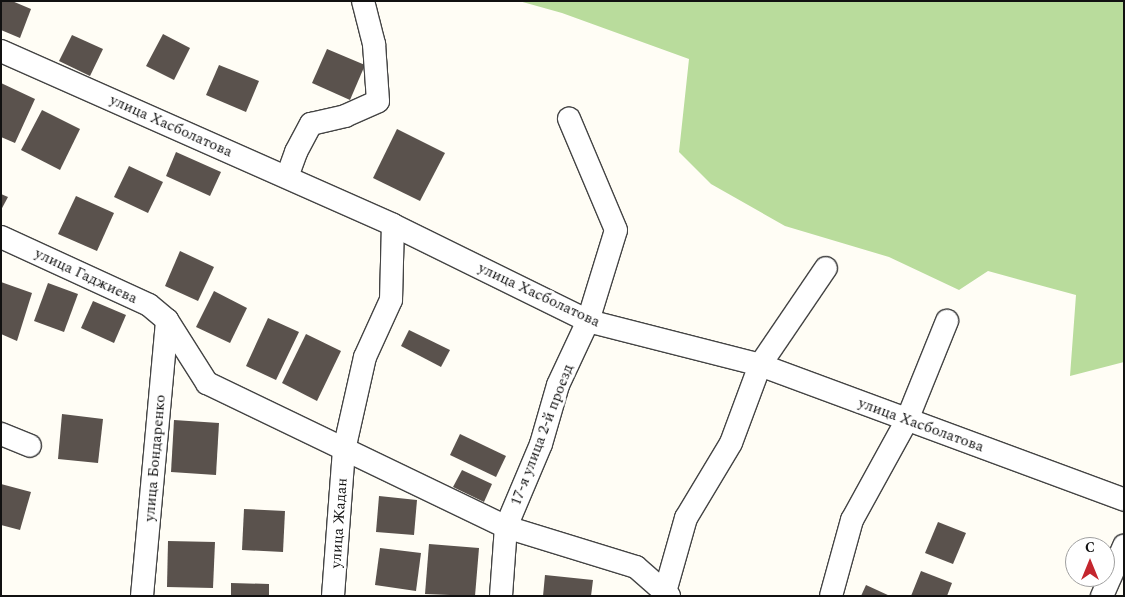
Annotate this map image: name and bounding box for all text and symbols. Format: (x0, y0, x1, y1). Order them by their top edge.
street label: улица Хасболатова (107, 91, 235, 161)
street label: улица Гаджиева (32, 244, 140, 308)
street label: улица Хасболатова (475, 259, 603, 331)
street label: 17-я улица 2-й проезд (507, 362, 577, 508)
street label: улица Бондаренко (140, 394, 170, 522)
street label: улица Хасболатова (856, 394, 986, 456)
street label: улица Жадан (327, 477, 351, 569)
north arrow (1065, 537, 1115, 587)
text: С (1085, 537, 1095, 558)

